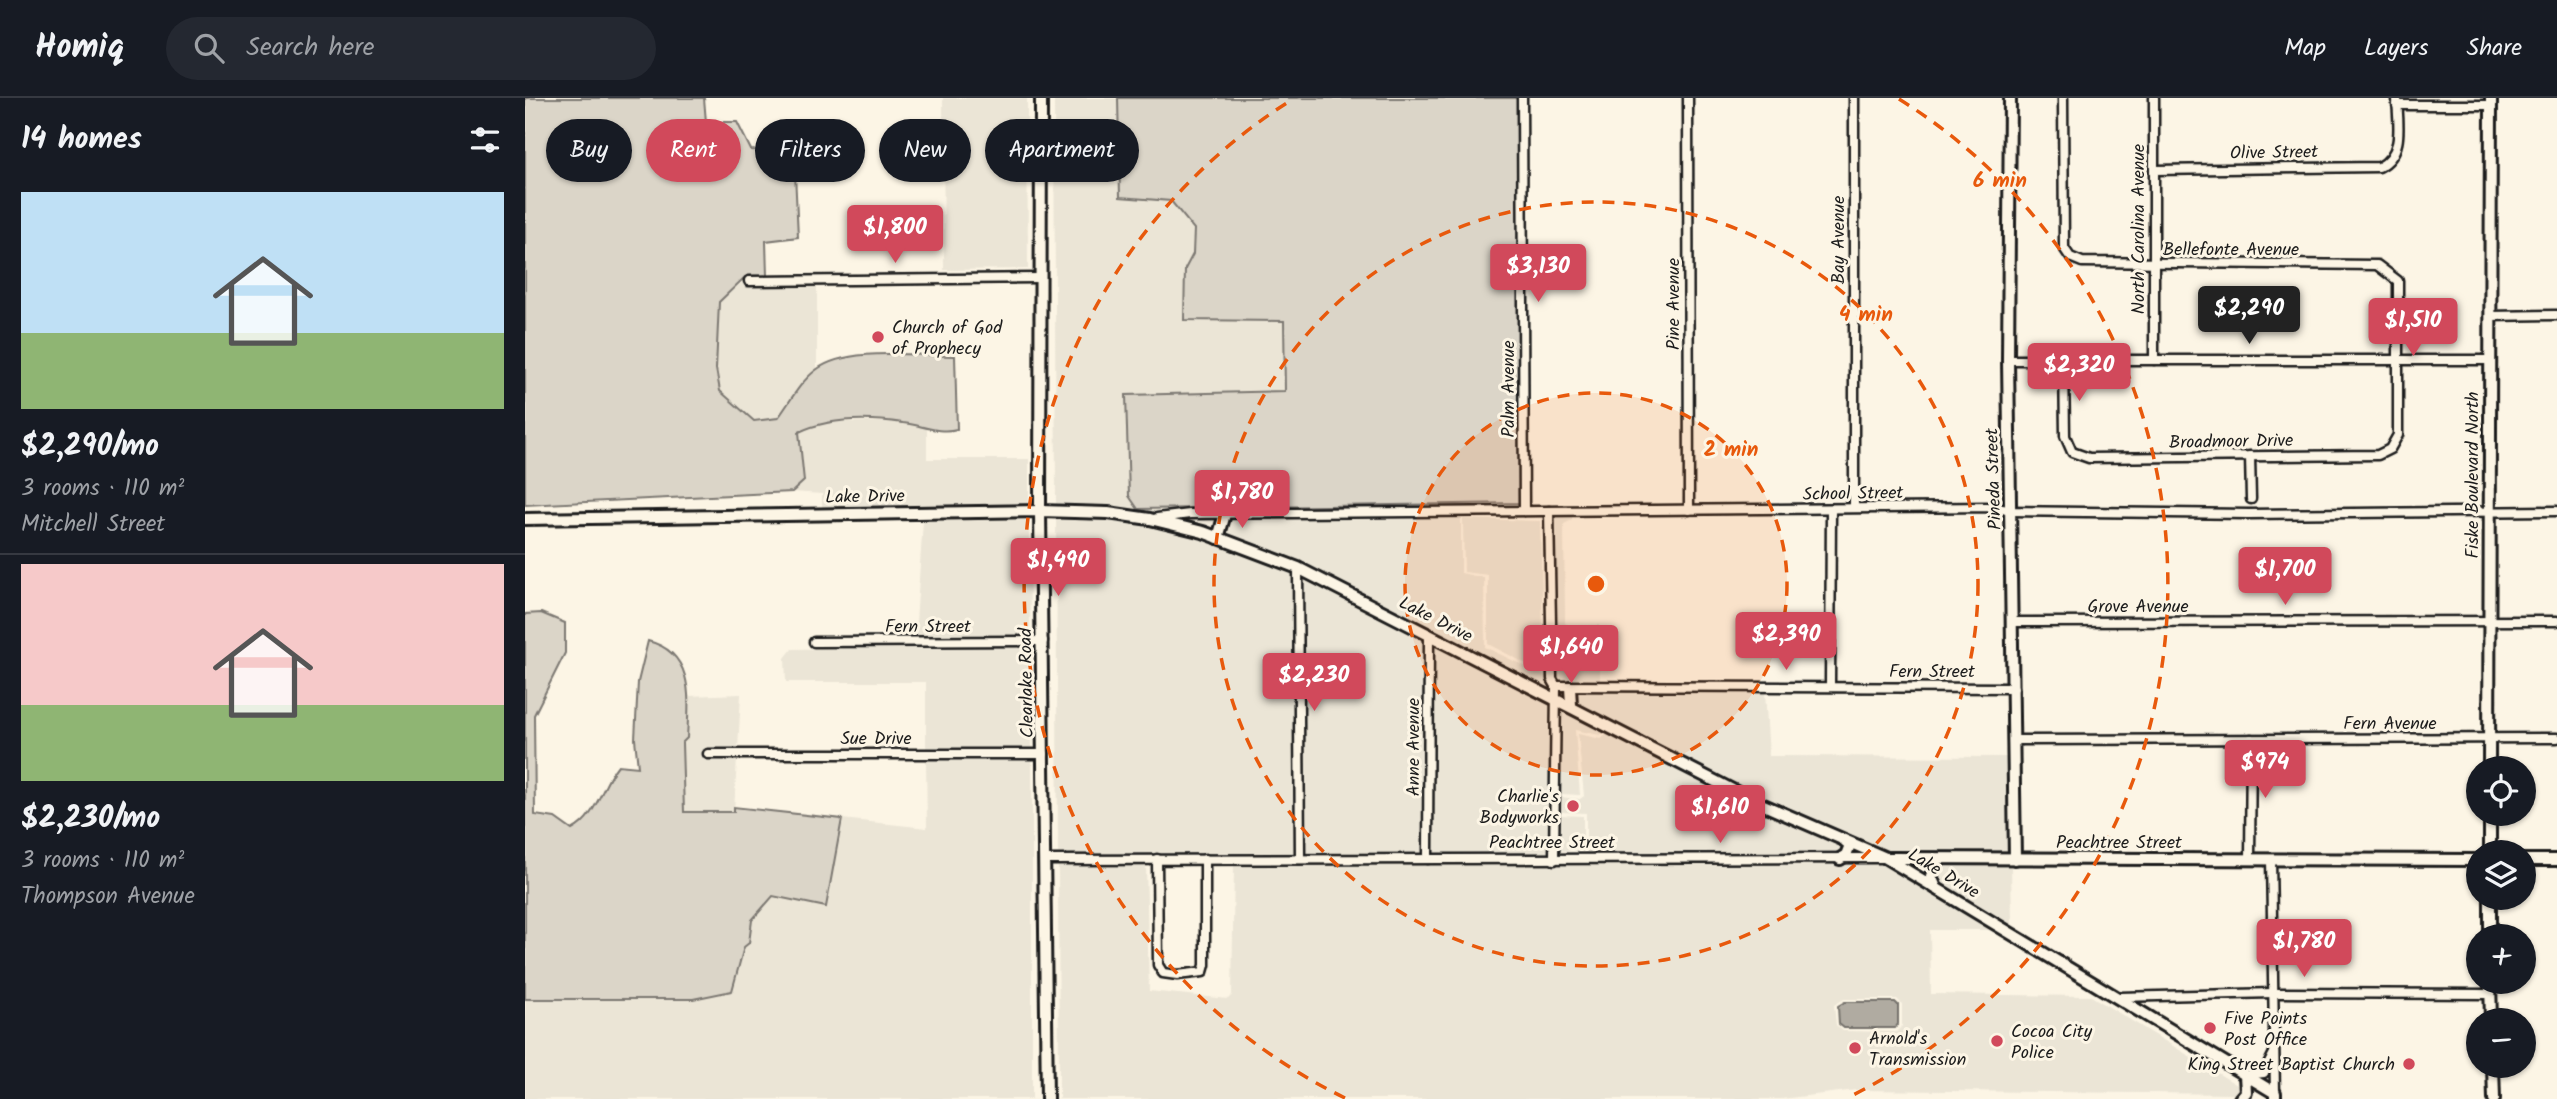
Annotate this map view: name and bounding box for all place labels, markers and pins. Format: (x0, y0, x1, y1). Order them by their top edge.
pin: $1,800 (838, 206, 952, 265)
pin: $3,130 (1481, 244, 1595, 304)
pin: $2,290 (2192, 286, 2306, 346)
pin: $1,510 (2356, 299, 2470, 358)
place label: Church of God of Prophecy (892, 314, 1003, 364)
marker: Church of God of Prophecy (870, 329, 886, 345)
pin: $2,320 (2022, 344, 2136, 403)
pin: $1,780 (1185, 470, 1299, 530)
pin: $1,490 (1001, 538, 1115, 598)
pin: $1,700 (2228, 547, 2342, 607)
centre of rings (1584, 572, 1608, 596)
pin: $2,390 (1729, 612, 1843, 672)
pin: $1,640 (1514, 626, 1628, 685)
pin: $2,230 (1257, 654, 1371, 713)
pin: $974 (2224, 740, 2306, 800)
place label: Charlie's Bodyworks (1480, 783, 1559, 833)
pin: $1,610 (1663, 786, 1777, 845)
marker: Charlie's Bodyworks (1565, 798, 1581, 814)
pin: $1,780 (2247, 920, 2361, 979)
place label: Five Points Post Office (2224, 1005, 2307, 1055)
place label: Cocoa City Police (2011, 1018, 2093, 1068)
marker: Five Points Post Office (2202, 1020, 2218, 1036)
place label: Arnold's Transmission (1869, 1025, 1966, 1075)
marker: Cocoa City Police (1989, 1033, 2005, 1049)
marker: Arnold's Transmission (1847, 1040, 1863, 1056)
place label: King Street Baptist Church (2188, 1051, 2395, 1080)
marker: King Street Baptist Church (2401, 1056, 2417, 1072)

